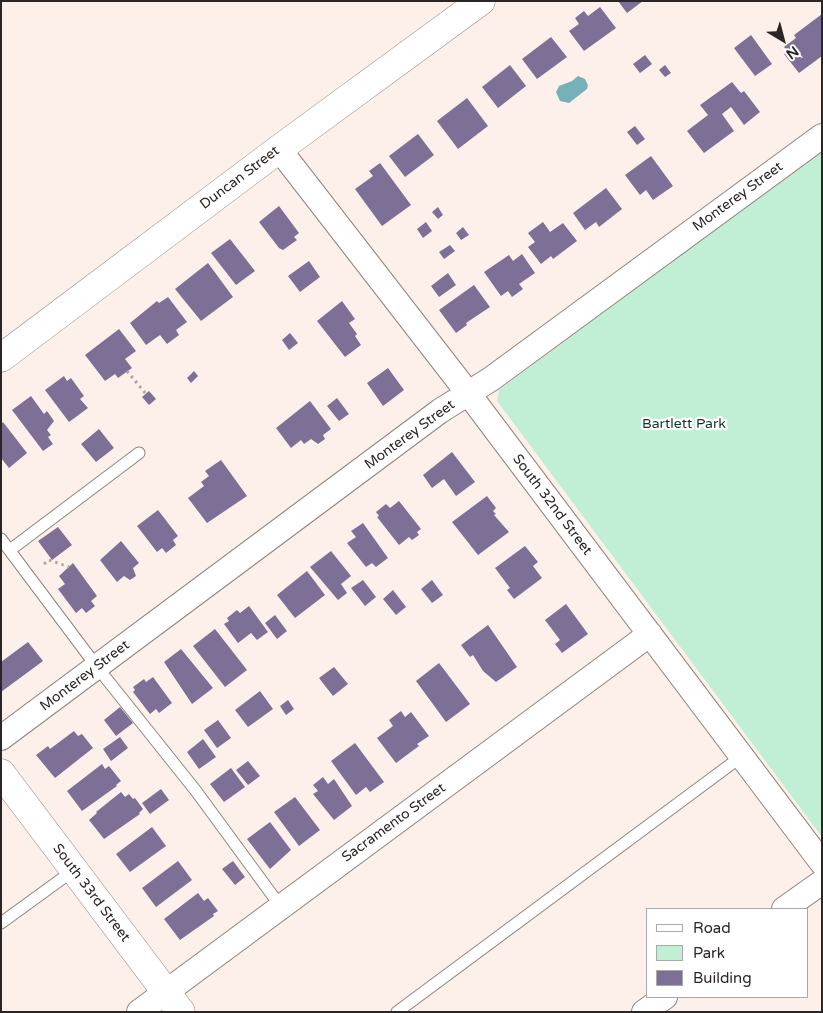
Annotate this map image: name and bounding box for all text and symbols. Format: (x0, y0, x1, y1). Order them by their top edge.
north arrow (758, 15, 808, 65)
text: N (783, 42, 802, 63)
street label: Duncan Street (197, 143, 283, 213)
street label: Monterey Street (690, 159, 786, 235)
street label: Monterey Street (362, 397, 458, 473)
park label: Bartlett Park (642, 416, 726, 432)
street label: South 32nd Street (509, 451, 595, 559)
street label: Monterey Street (37, 637, 133, 715)
street label: Sacramento Street (339, 780, 449, 866)
street label: South 33rd Street (49, 841, 133, 945)
legend (646, 908, 808, 998)
text: Road (693, 919, 731, 937)
text: Park (693, 944, 725, 962)
text: Building (693, 969, 752, 987)

